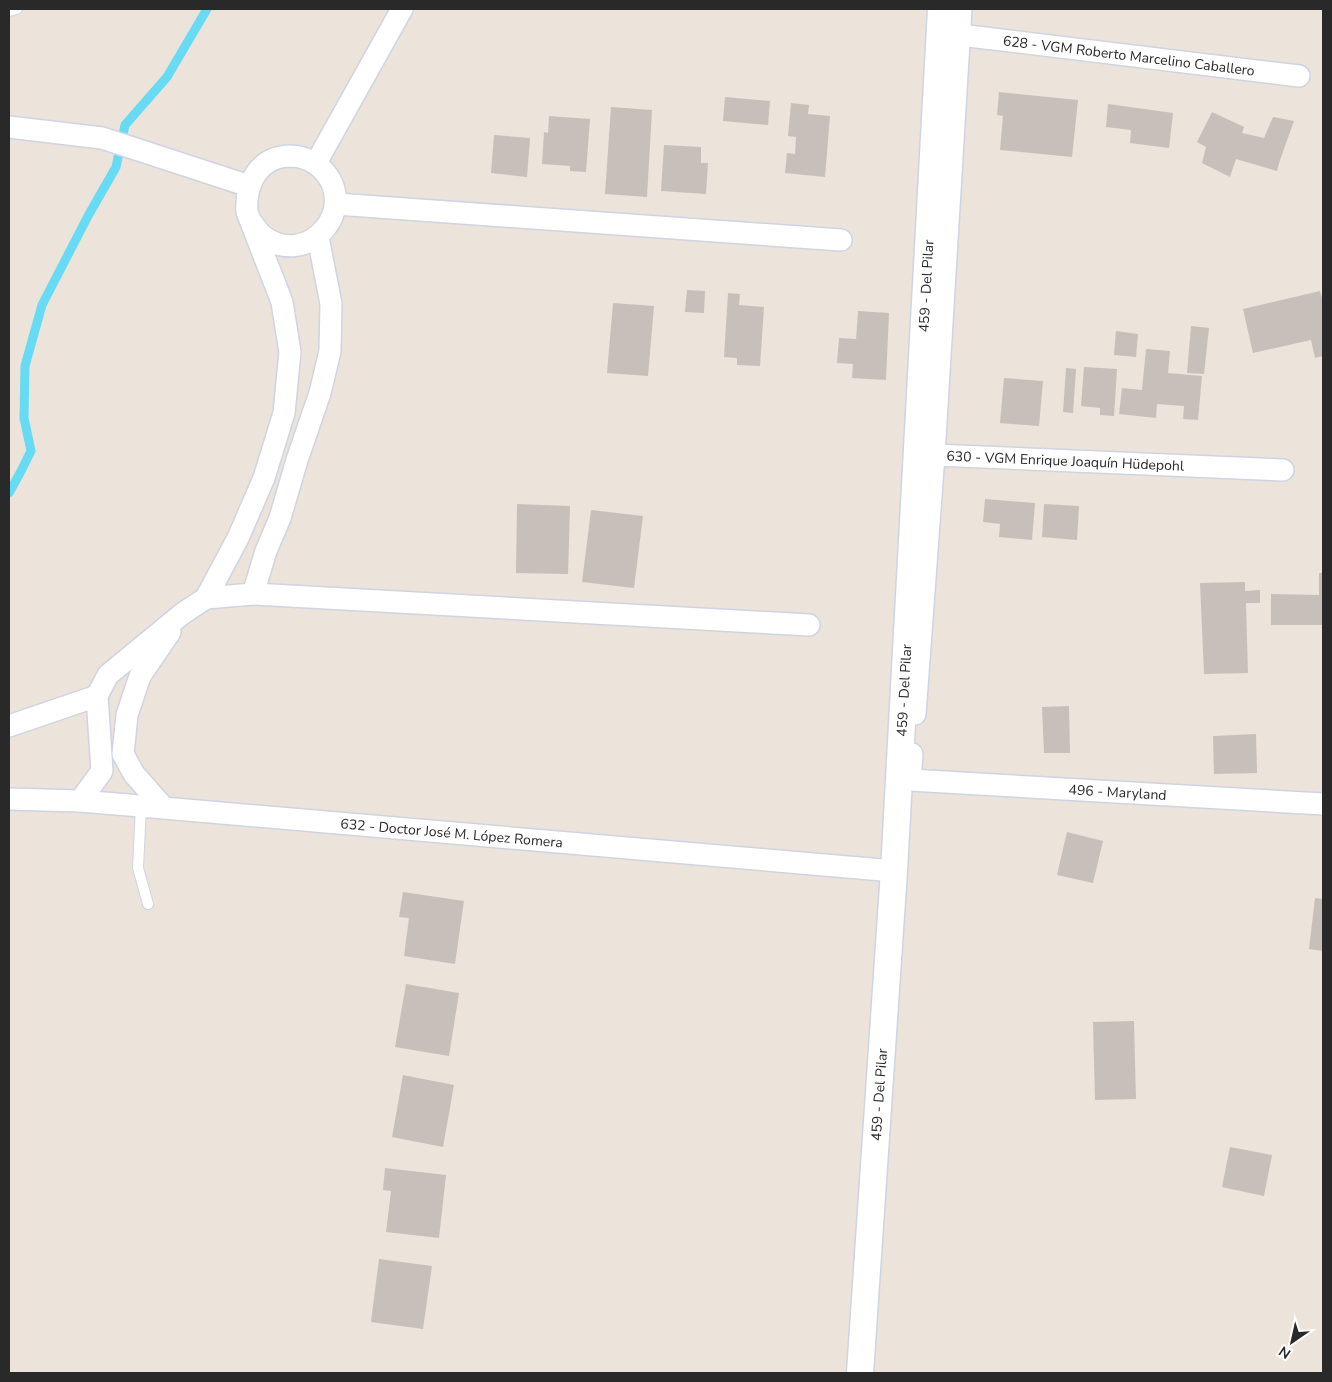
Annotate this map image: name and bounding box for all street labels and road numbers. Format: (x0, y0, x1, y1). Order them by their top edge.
street label: 628 - VGM Roberto Marcelino Caballero (1002, 31, 1256, 80)
street label: 459 - Del Pilar (914, 239, 938, 333)
street label: 630 - VGM Enrique Joaquín Hüdepohl (946, 446, 1185, 475)
street label: 459 - Del Pilar (892, 644, 916, 737)
street label: 496 - Maryland (1068, 780, 1167, 804)
street label: 632 - Doctor José M. López Romera (340, 814, 564, 852)
street label: 459 - Del Pilar (866, 1048, 891, 1142)

